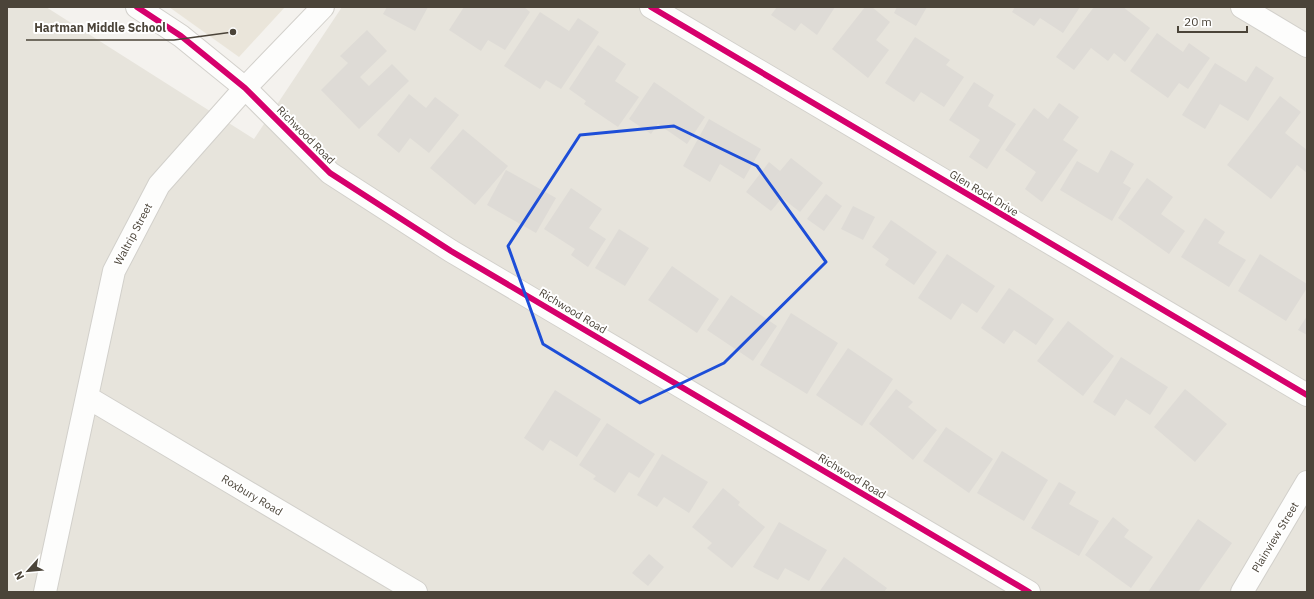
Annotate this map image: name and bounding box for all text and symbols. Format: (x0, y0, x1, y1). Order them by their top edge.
scale bar (1178, 8, 1247, 34)
text: 20 m (1184, 14, 1212, 29)
callout: Hartman Middle School (26, 16, 174, 40)
text: Hartman Middle School (34, 20, 166, 35)
street label: Richwood Road (274, 103, 338, 167)
street label: Glen Rock Drive (947, 167, 1021, 219)
street label: Waltrip Street (111, 200, 155, 267)
street label: Richwood Road (537, 285, 609, 337)
street label: Richwood Road (816, 450, 888, 502)
street label: Roxbury Road (219, 471, 285, 519)
street label: Plainview Street (1248, 499, 1302, 575)
north arrow (8, 551, 48, 591)
text: N (11, 569, 27, 582)

